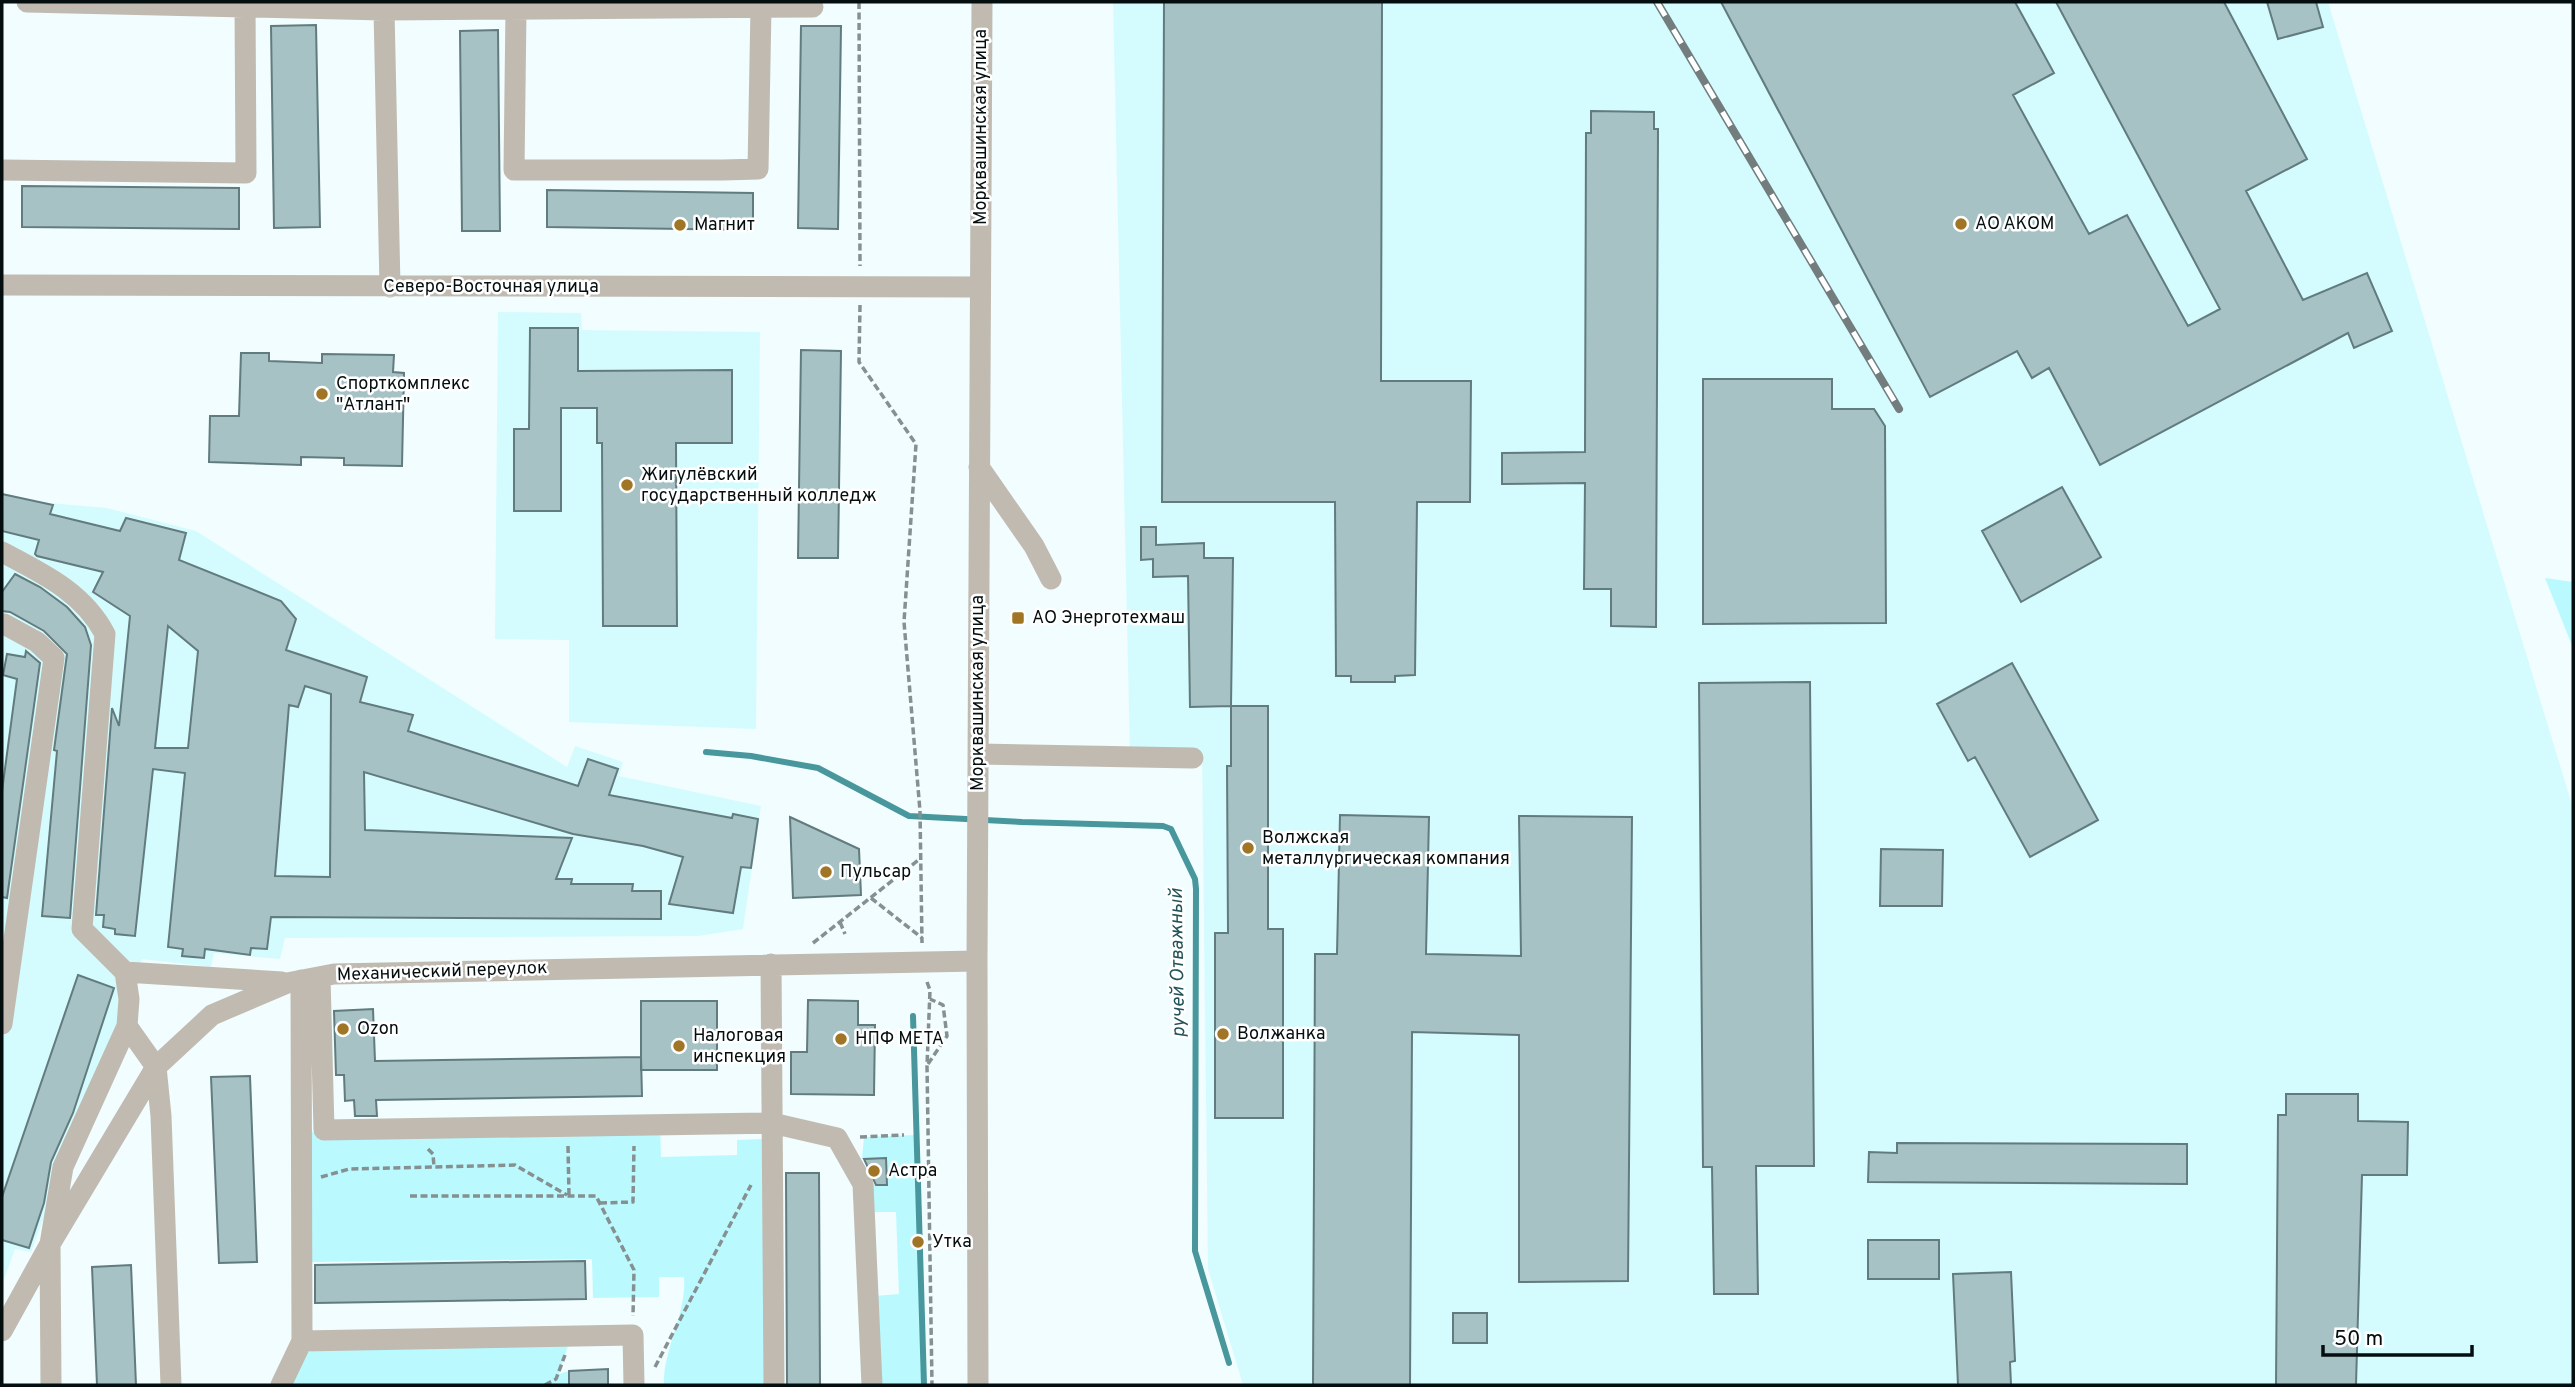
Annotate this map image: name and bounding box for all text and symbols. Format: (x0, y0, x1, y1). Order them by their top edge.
street label: Морквашинская улица (970, 29, 993, 225)
place label: АО АКОМ (1975, 213, 2054, 236)
place label: Магнит (694, 214, 755, 237)
marker: АО АКОМ (1953, 216, 1969, 232)
marker: Магнит (672, 217, 688, 233)
street label: Северо-Восточная улица (383, 276, 599, 299)
place label: Спорткомплекс "Атлант" (336, 373, 470, 417)
marker: Спорткомплекс "Атлант" (314, 386, 330, 402)
place label: Жигулёвский государственный колледж (641, 464, 877, 508)
marker: Жигулёвский государственный колледж (619, 477, 635, 493)
street label: Морквашинская улица (967, 595, 990, 791)
place label: АО Энерготехмаш (1032, 607, 1185, 630)
marker: АО Энерготехмаш (1010, 610, 1026, 626)
place label: Волжская металлургическая компания (1262, 827, 1510, 871)
marker: Волжская металлургическая компания (1240, 840, 1256, 856)
place label: Пульсар (840, 861, 911, 884)
marker: Пульсар (818, 864, 834, 880)
water label: ручей Отважный (1165, 887, 1191, 1038)
street label: Механический переулок (336, 957, 548, 987)
place label: Ozon (357, 1018, 399, 1041)
marker: Ozon (335, 1021, 351, 1037)
place label: Волжанка (1237, 1023, 1325, 1046)
place label: Налоговая инспекция (693, 1025, 786, 1069)
marker: Волжанка (1215, 1026, 1231, 1042)
place label: НПФ МЕТА (855, 1028, 944, 1051)
marker: НПФ МЕТА (833, 1031, 849, 1047)
marker: Налоговая инспекция (671, 1038, 687, 1054)
place label: Астра (888, 1160, 937, 1183)
marker: Астра (866, 1163, 882, 1179)
place label: Утка (932, 1231, 972, 1254)
marker: Утка (910, 1234, 926, 1250)
scale bar (2323, 1314, 2472, 1358)
text: 50 m (2334, 1326, 2383, 1353)

